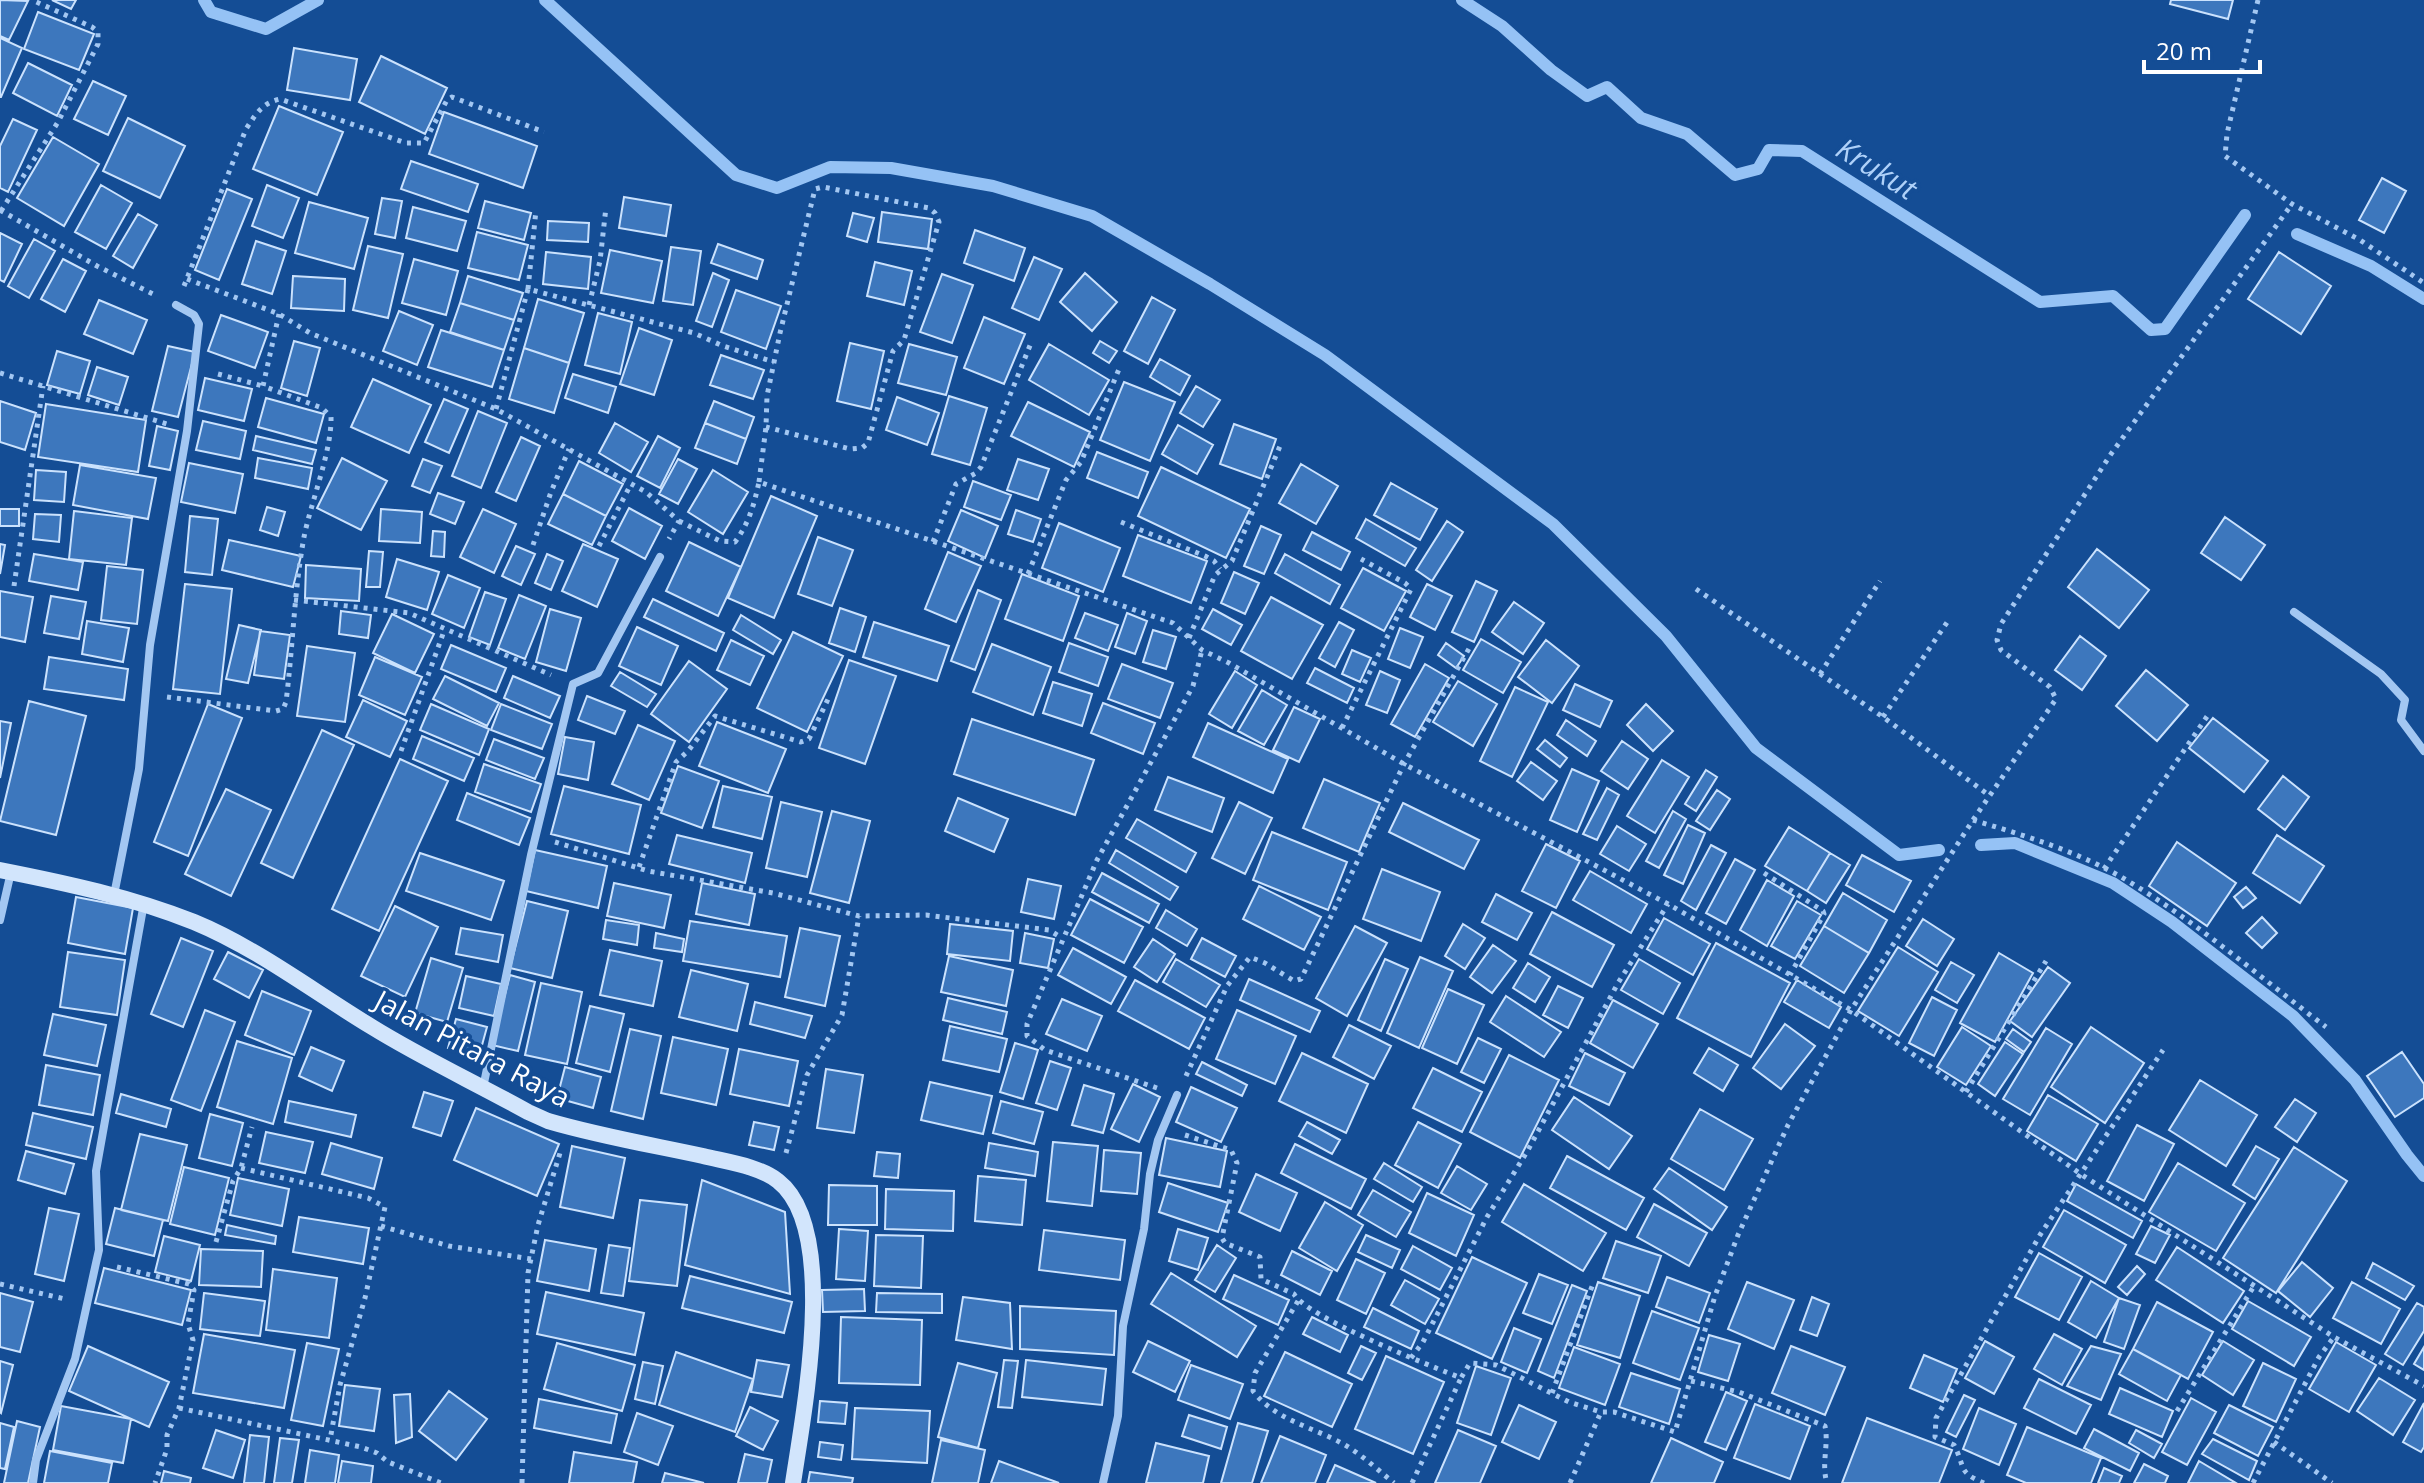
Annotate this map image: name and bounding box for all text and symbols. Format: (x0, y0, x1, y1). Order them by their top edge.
scale bar (2144, 24, 2260, 74)
text: 20 m (2156, 34, 2212, 67)
water label: Krukut (1829, 127, 1926, 209)
street label: Jalan Pitara Raya (366, 979, 577, 1116)

